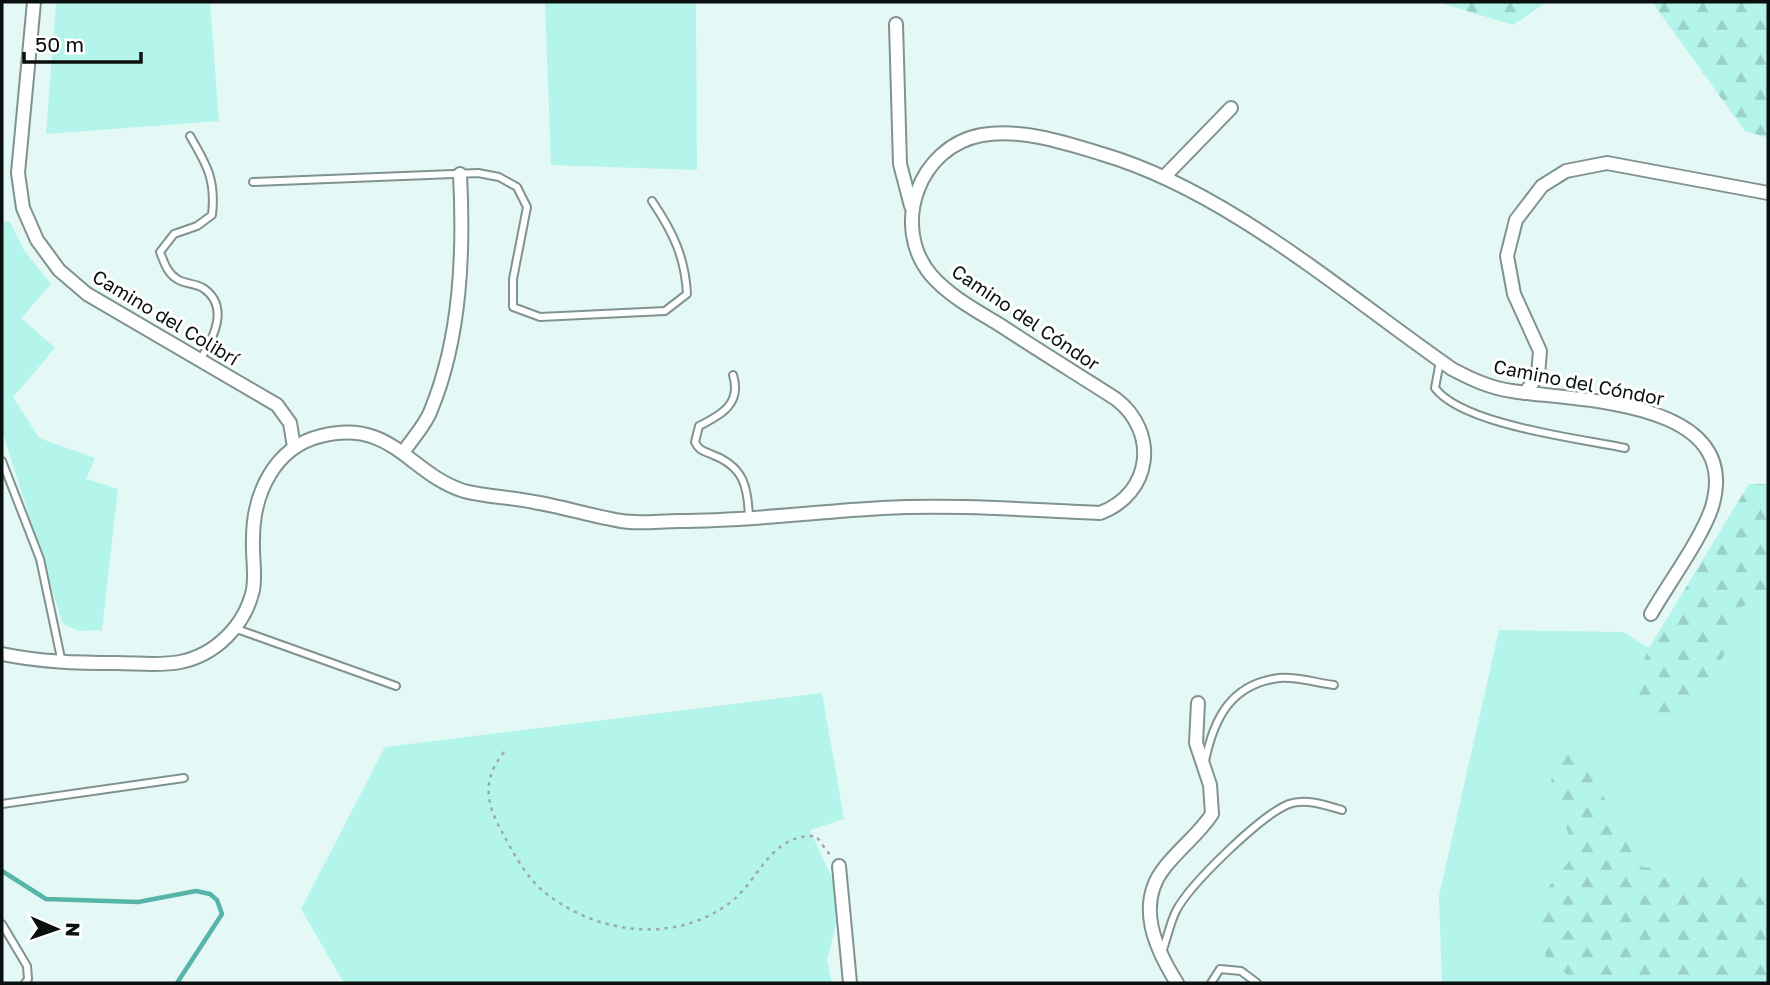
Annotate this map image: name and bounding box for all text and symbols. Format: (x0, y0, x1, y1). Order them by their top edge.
scale bar (24, 21, 142, 65)
text: 50 m (35, 31, 84, 57)
street label: Camino del Cóndor (948, 259, 1105, 375)
street label: Camino del Colibrí (89, 264, 245, 371)
street label: Camino del Cóndor (1492, 354, 1667, 410)
north arrow (21, 894, 91, 964)
text: N (62, 922, 85, 937)

